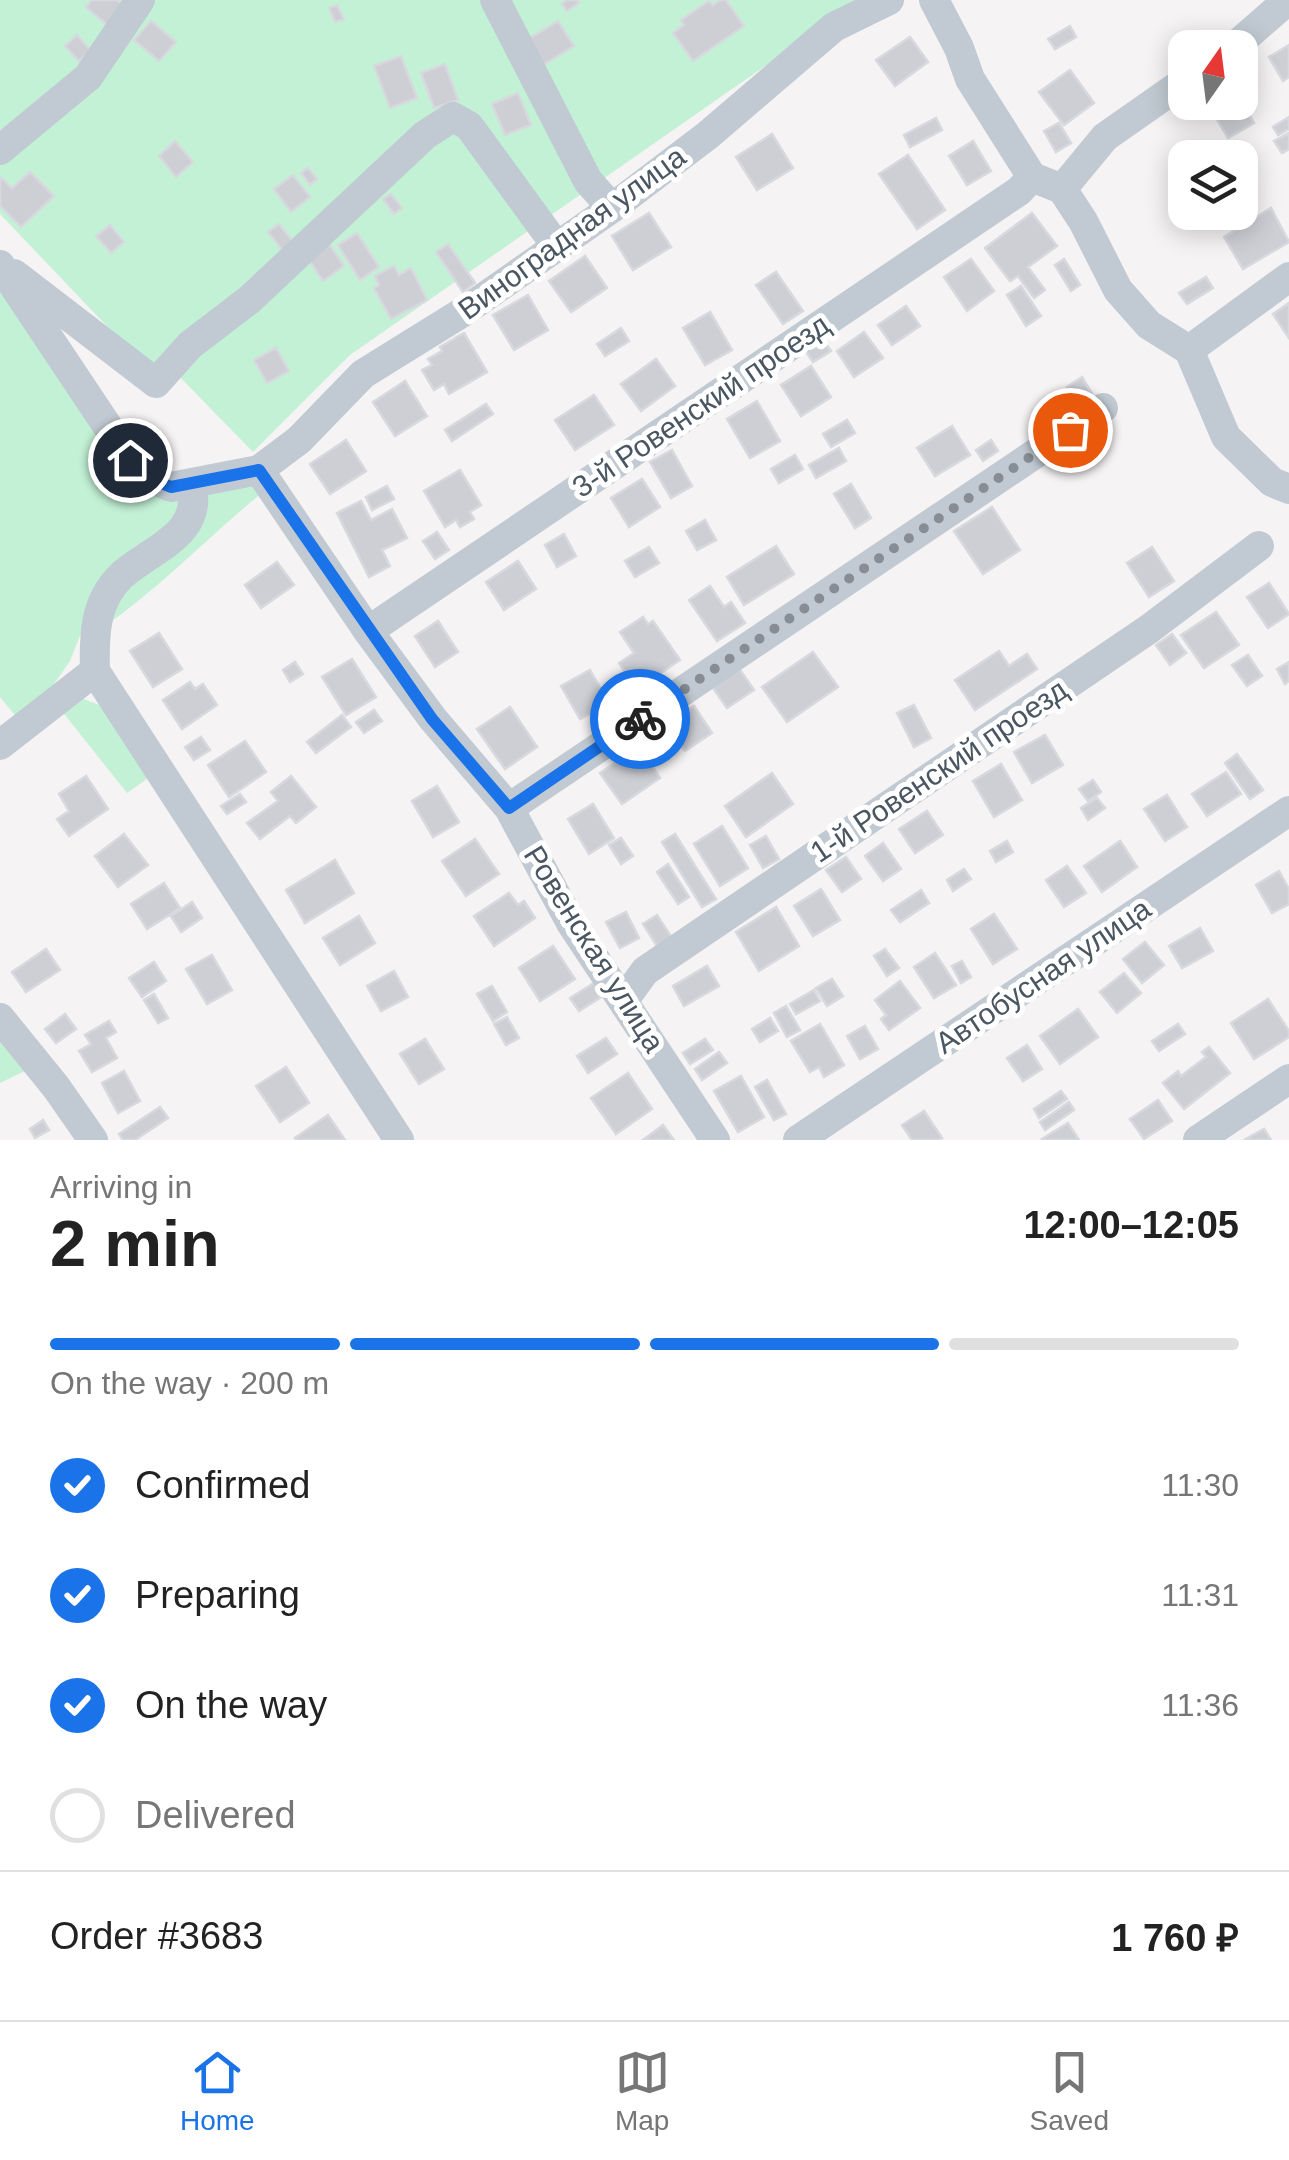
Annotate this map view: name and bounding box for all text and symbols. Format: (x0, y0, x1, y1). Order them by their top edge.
north arrow (1168, 30, 1258, 120)
map controls (1168, 30, 1258, 230)
street label: Виноградная улица (452, 139, 692, 326)
button: layers (1168, 140, 1258, 230)
street label: 3-й Ровенский проезд (566, 307, 835, 504)
pin (1028, 388, 1113, 473)
icon: bag (1043, 403, 1098, 458)
pin (88, 418, 173, 503)
icon: home (103, 433, 158, 488)
courier (590, 669, 690, 769)
street label: 1-й Ровенский проезд (804, 672, 1073, 869)
icon: bike (613, 692, 668, 747)
street label: Ровенская улица (518, 840, 671, 1058)
street label: Автобусная улица (929, 891, 1157, 1060)
text: Arriving in (50, 1169, 192, 1205)
text: 12:00–12:05 (1023, 1204, 1239, 1246)
text: 2 min (50, 1207, 220, 1280)
text: On the way · 200 m (50, 1365, 329, 1401)
icon: check (50, 1458, 105, 1513)
text: Confirmed (135, 1464, 310, 1506)
text: 11:30 (1161, 1467, 1239, 1503)
icon: check (50, 1568, 105, 1623)
text: Preparing (135, 1574, 300, 1616)
text: 11:31 (1161, 1577, 1239, 1613)
icon: check (50, 1678, 105, 1733)
text: On the way (135, 1684, 327, 1726)
text: 11:36 (1161, 1687, 1239, 1723)
text: Delivered (135, 1794, 296, 1836)
text: Order #3683 (50, 1915, 263, 1957)
text: 1 760 ₽ (1111, 1917, 1239, 1959)
tab: Home (180, 2045, 255, 2137)
tab: Map (615, 2045, 670, 2137)
tab: Saved (1030, 2045, 1109, 2137)

